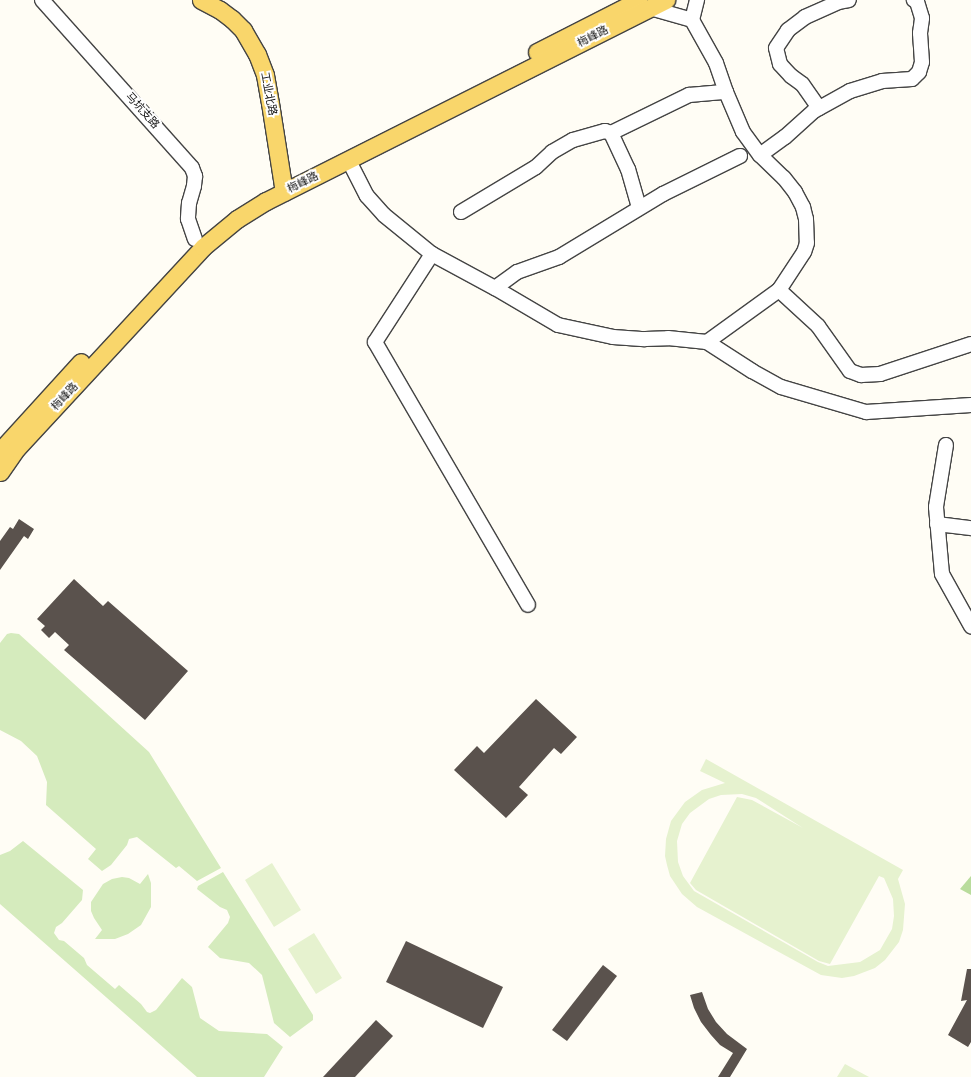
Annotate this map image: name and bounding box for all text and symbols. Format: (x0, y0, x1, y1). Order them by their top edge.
street label: 梅峰路 (575, 24, 611, 50)
street label: 工业北路 (257, 71, 279, 117)
street label: 马坑支路 (122, 90, 162, 132)
street label: 梅峰路 (285, 170, 321, 196)
street label: 梅峰路 (49, 380, 81, 414)

